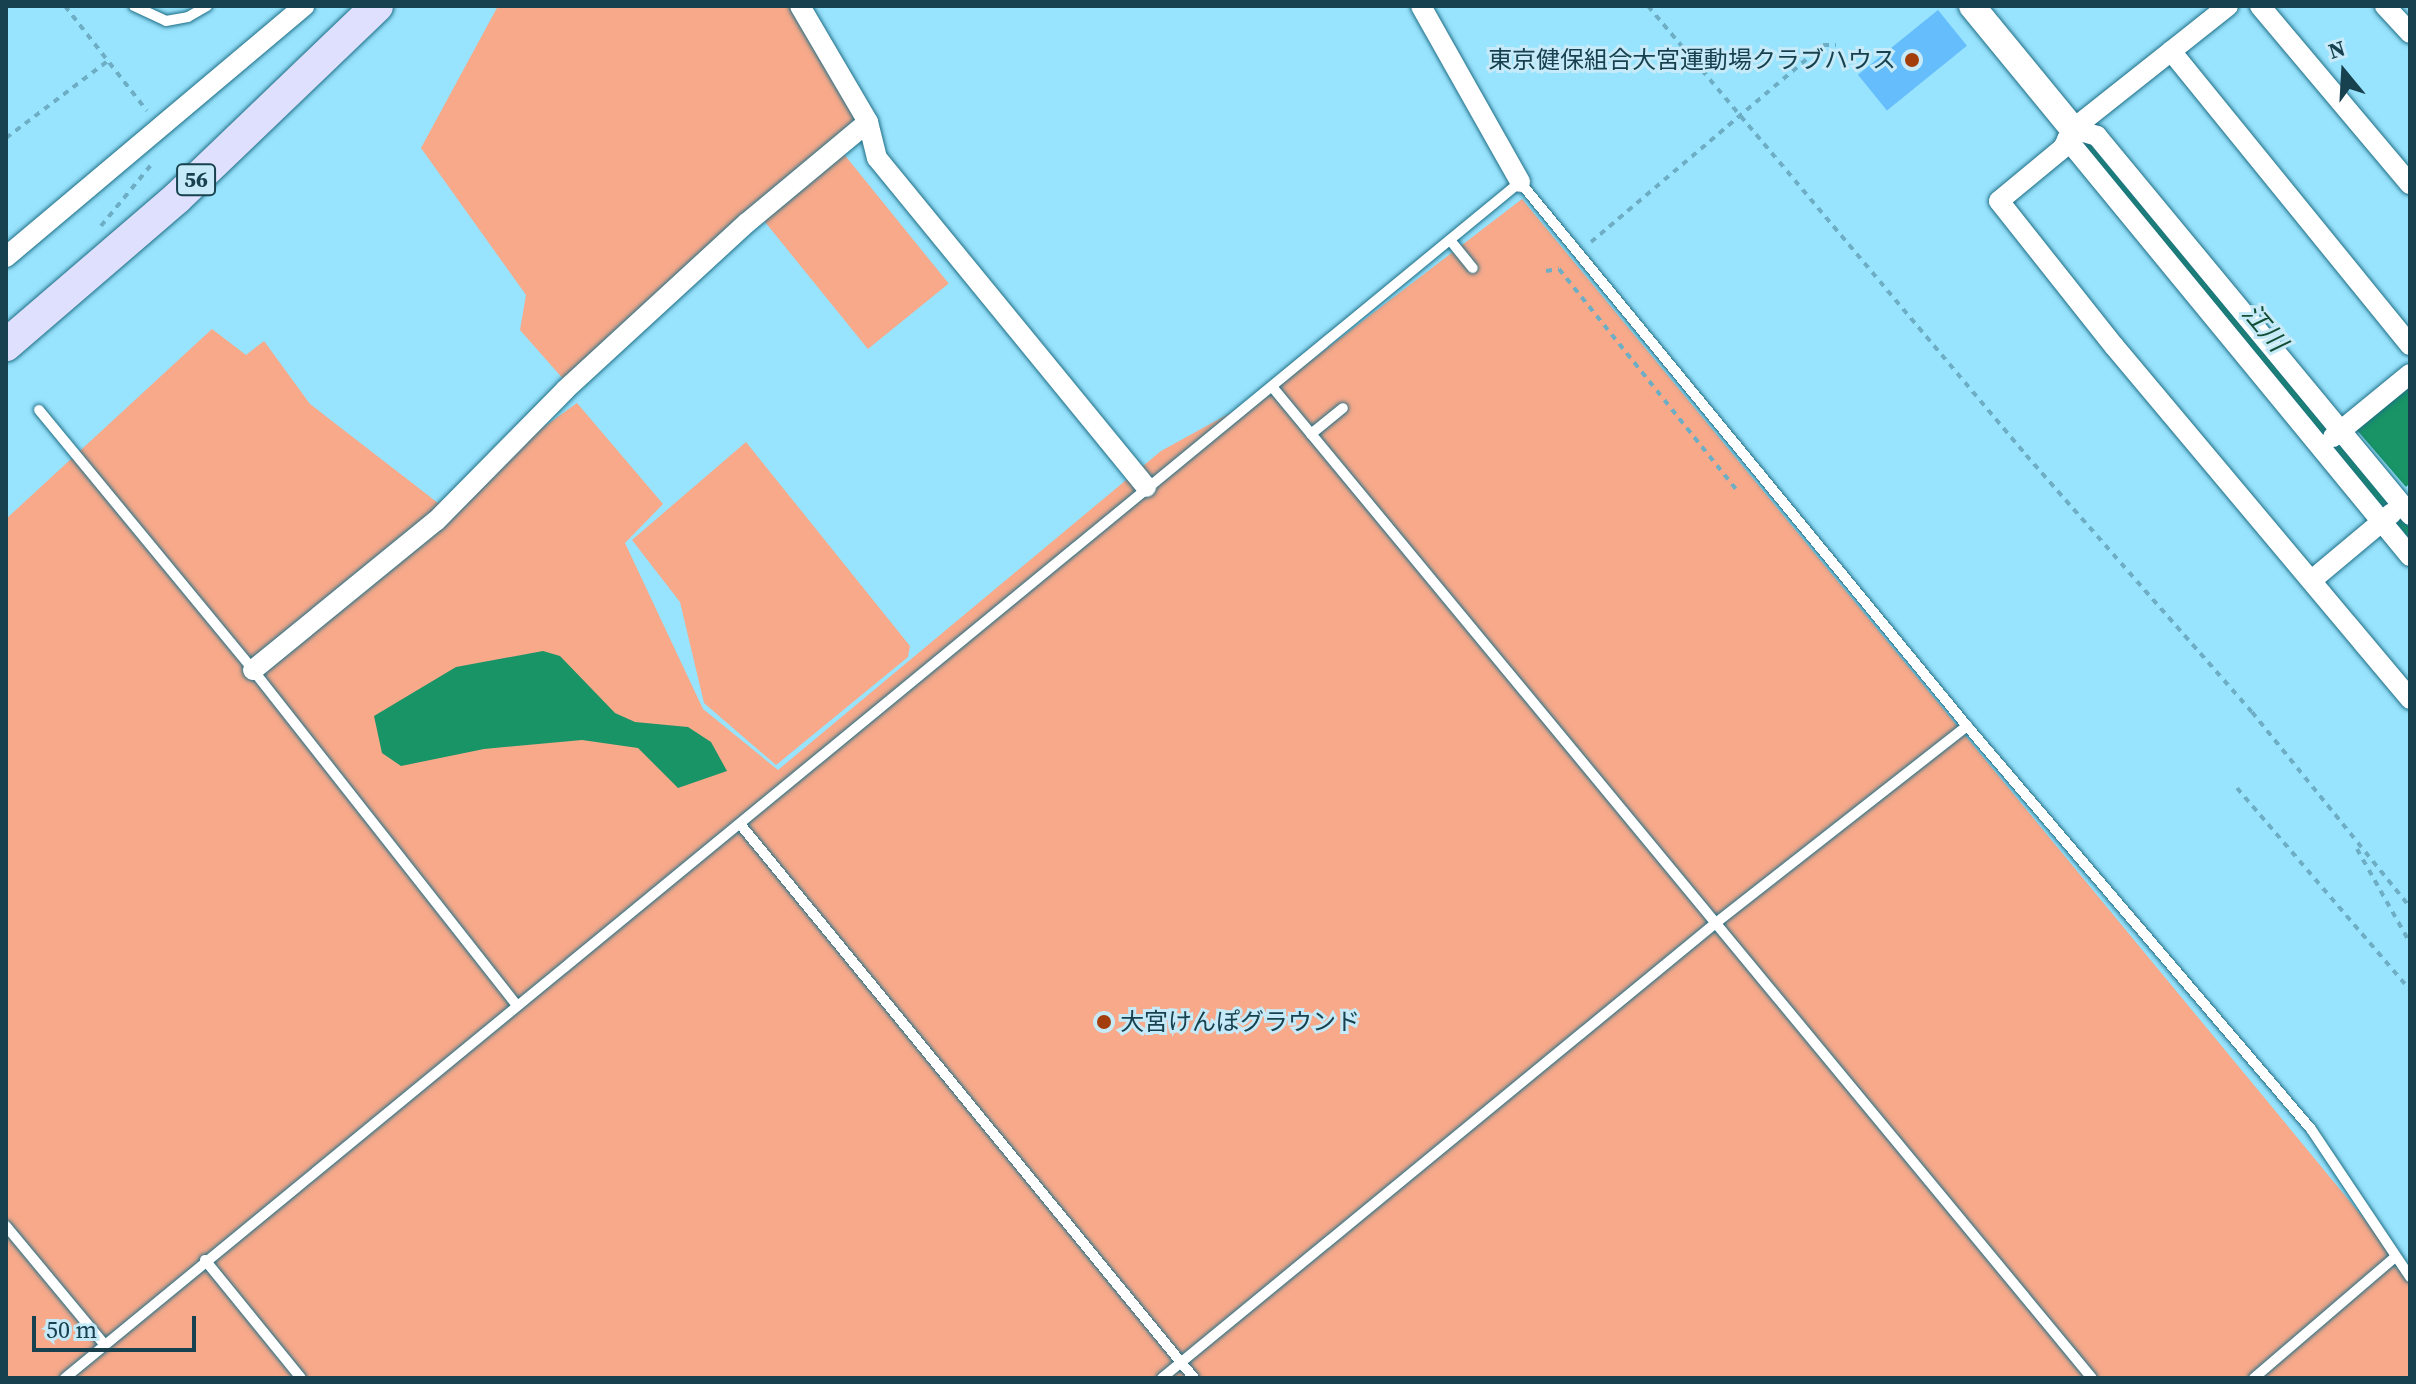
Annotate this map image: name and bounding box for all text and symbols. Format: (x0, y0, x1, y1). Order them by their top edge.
north arrow (2304, 32, 2384, 112)
text: N (2324, 32, 2349, 66)
place label: 東京健保組合大宮運動場クラブハウス (1488, 46, 1896, 74)
marker: 東京健保組合大宮運動場クラブハウス (1903, 51, 1921, 69)
road number: 56 (176, 162, 216, 198)
water label: 江川 (2235, 298, 2293, 358)
place label: 大宮けんぽグラウンド (1120, 1008, 1360, 1036)
marker: 大宮けんぽグラウンド (1095, 1013, 1113, 1031)
scale bar (36, 1300, 200, 1350)
text: 50 m (46, 1313, 97, 1346)

